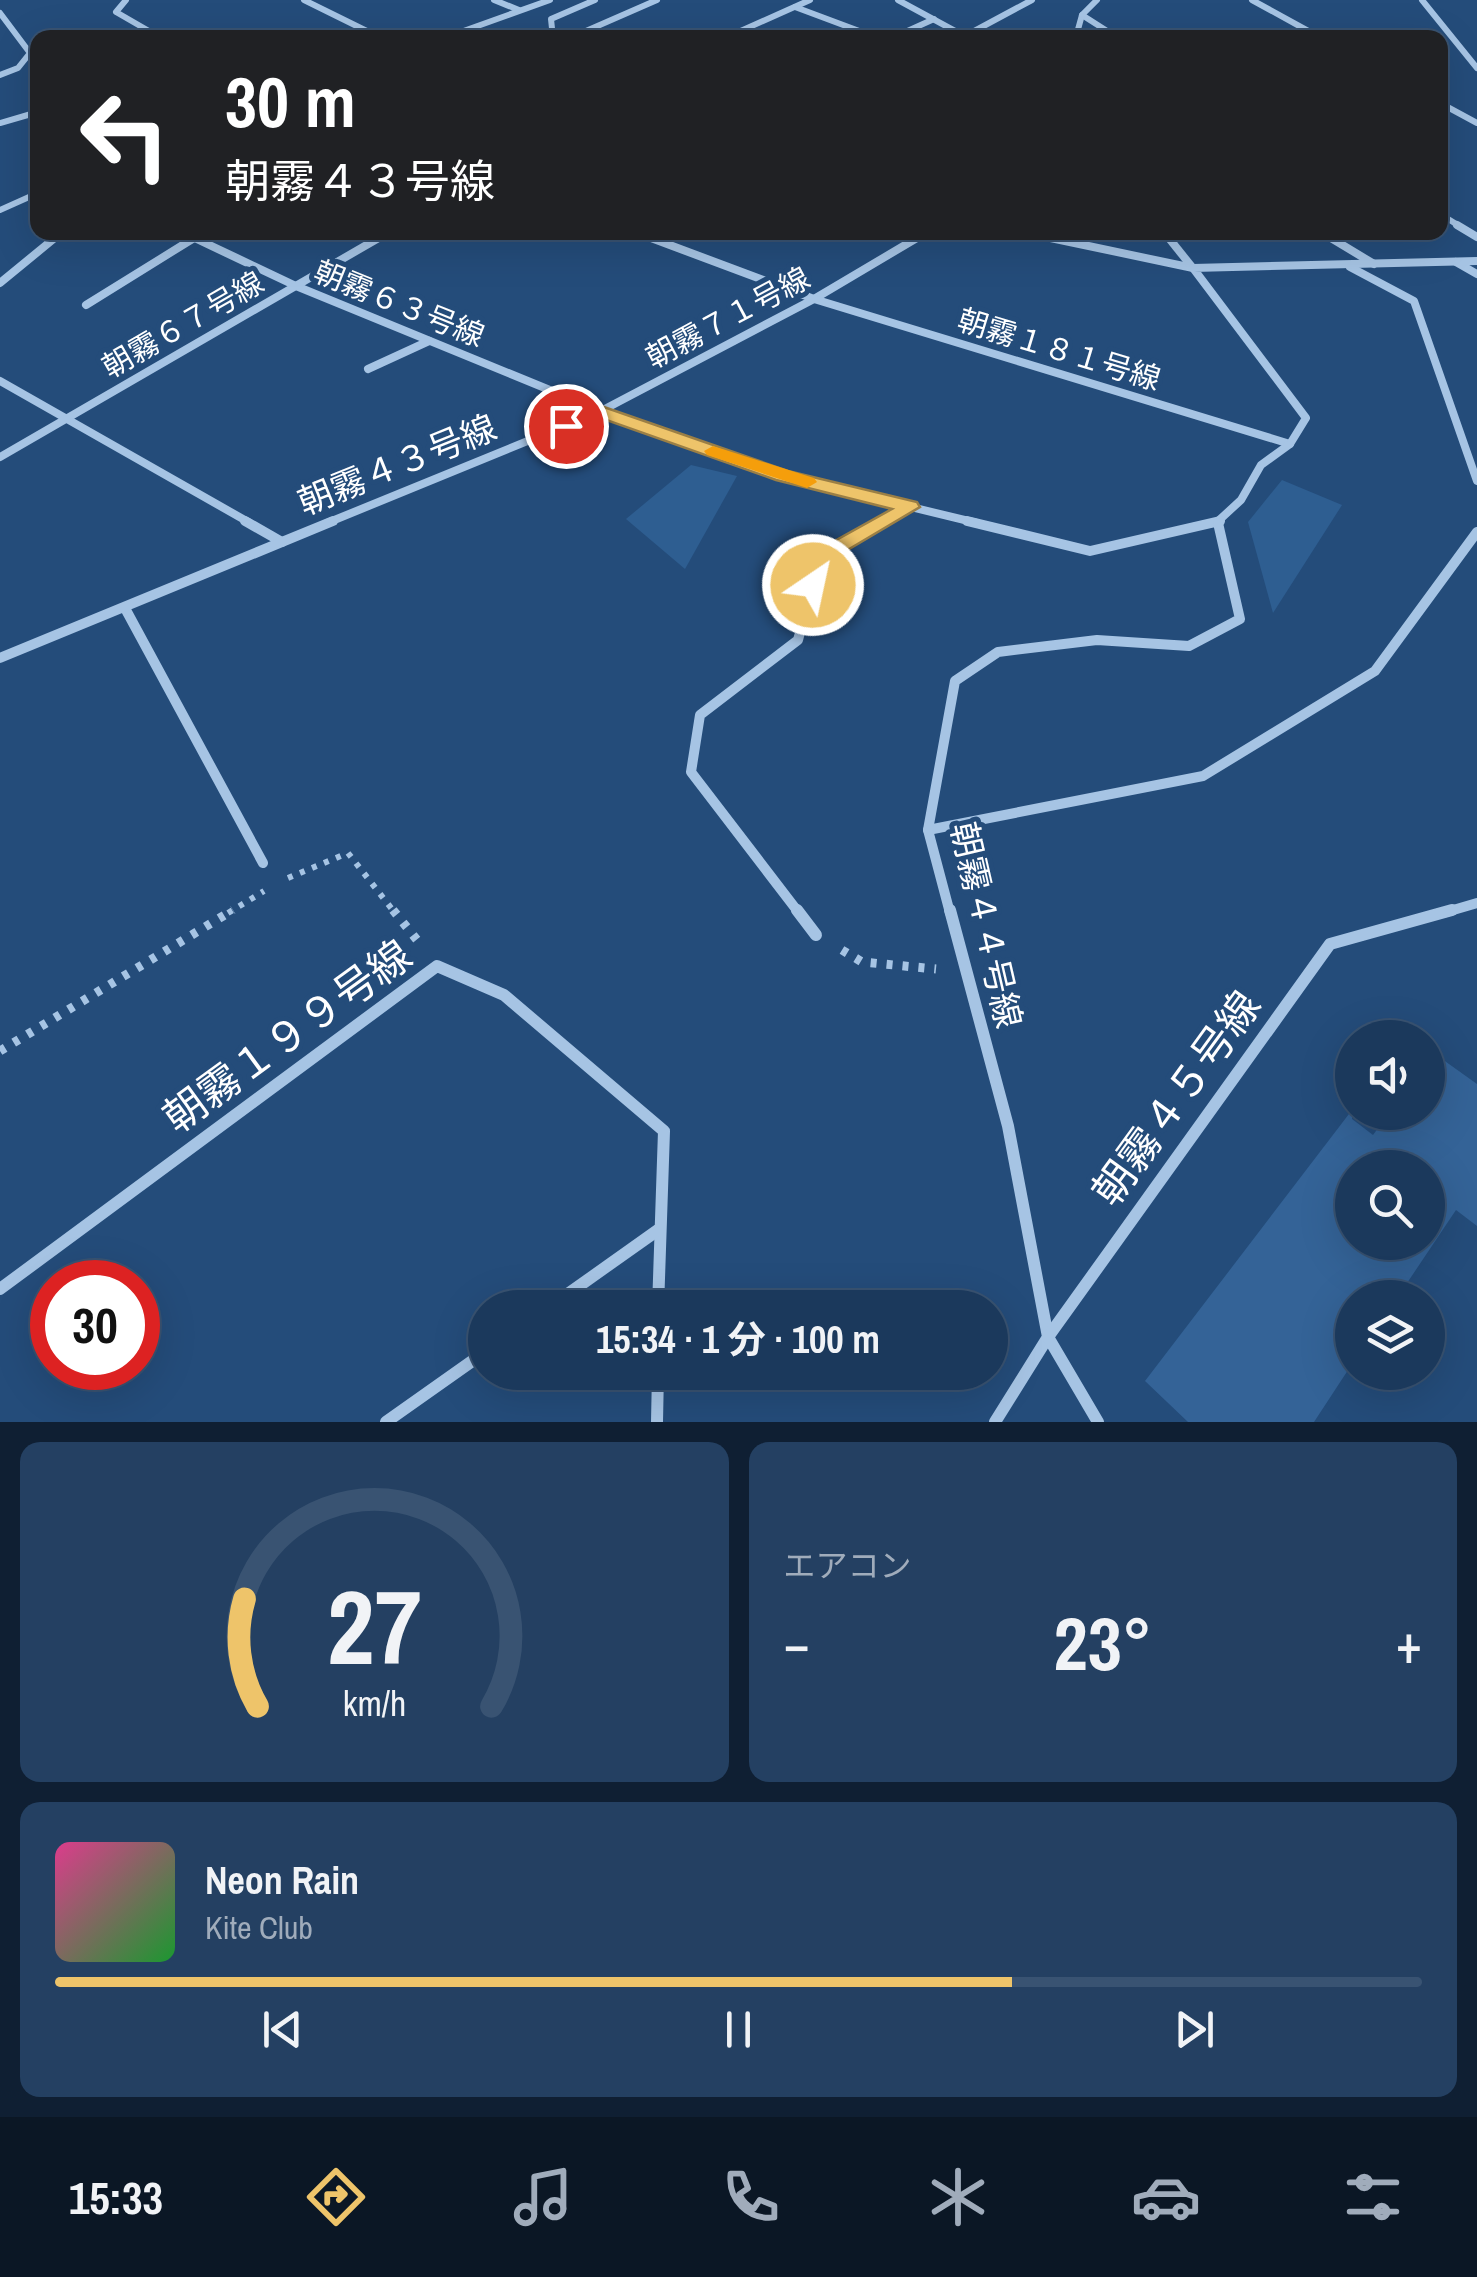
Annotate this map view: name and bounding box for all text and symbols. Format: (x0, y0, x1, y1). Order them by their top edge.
text: 30 m (225, 55, 356, 149)
icon: left (60, 70, 190, 200)
text: 朝霧４３号線 (225, 150, 495, 211)
street label: 朝霧６３号線 (308, 251, 490, 355)
street label: 朝霧７１号線 (639, 257, 816, 377)
street label: 朝霧６７号線 (95, 262, 270, 386)
street label: 朝霧１８１号線 (953, 299, 1166, 399)
pin (524, 384, 609, 469)
icon: arrive (539, 399, 594, 454)
street label: 朝霧４３号線 (291, 403, 503, 526)
position arrow (761, 533, 865, 637)
street label: 朝霧４４号線 (940, 817, 1033, 1032)
street label: 朝霧１９９号線 (152, 927, 422, 1145)
street label: 朝霧４５号線 (1079, 980, 1273, 1216)
map controls (1335, 1020, 1445, 1390)
button: sound (1335, 1020, 1445, 1130)
button: search (1335, 1150, 1445, 1260)
speed limit sign: 30 (30, 1260, 160, 1390)
button: layers (1335, 1280, 1445, 1390)
text: 15:34 · 1 分 · 100 m (596, 1314, 880, 1365)
text: エアコン (784, 1544, 912, 1587)
text: 27 (327, 1556, 422, 1696)
text: 23° (1054, 1592, 1152, 1693)
text: − (784, 1606, 810, 1680)
text: + (1396, 1606, 1422, 1680)
text: km/h (342, 1679, 406, 1727)
text: Neon Rain (205, 1855, 359, 1906)
text: Kite Club (205, 1906, 313, 1949)
icon: previous (255, 2002, 310, 2057)
icon: pause (711, 2002, 766, 2057)
icon: next (1167, 2002, 1222, 2057)
icon: directions (301, 2162, 371, 2232)
icon: music (508, 2162, 578, 2232)
icon: phone (716, 2162, 786, 2232)
icon: climate (923, 2162, 993, 2232)
icon: car (1131, 2162, 1201, 2232)
icon: filters (1338, 2162, 1408, 2232)
text: 15:33 (69, 2167, 163, 2228)

